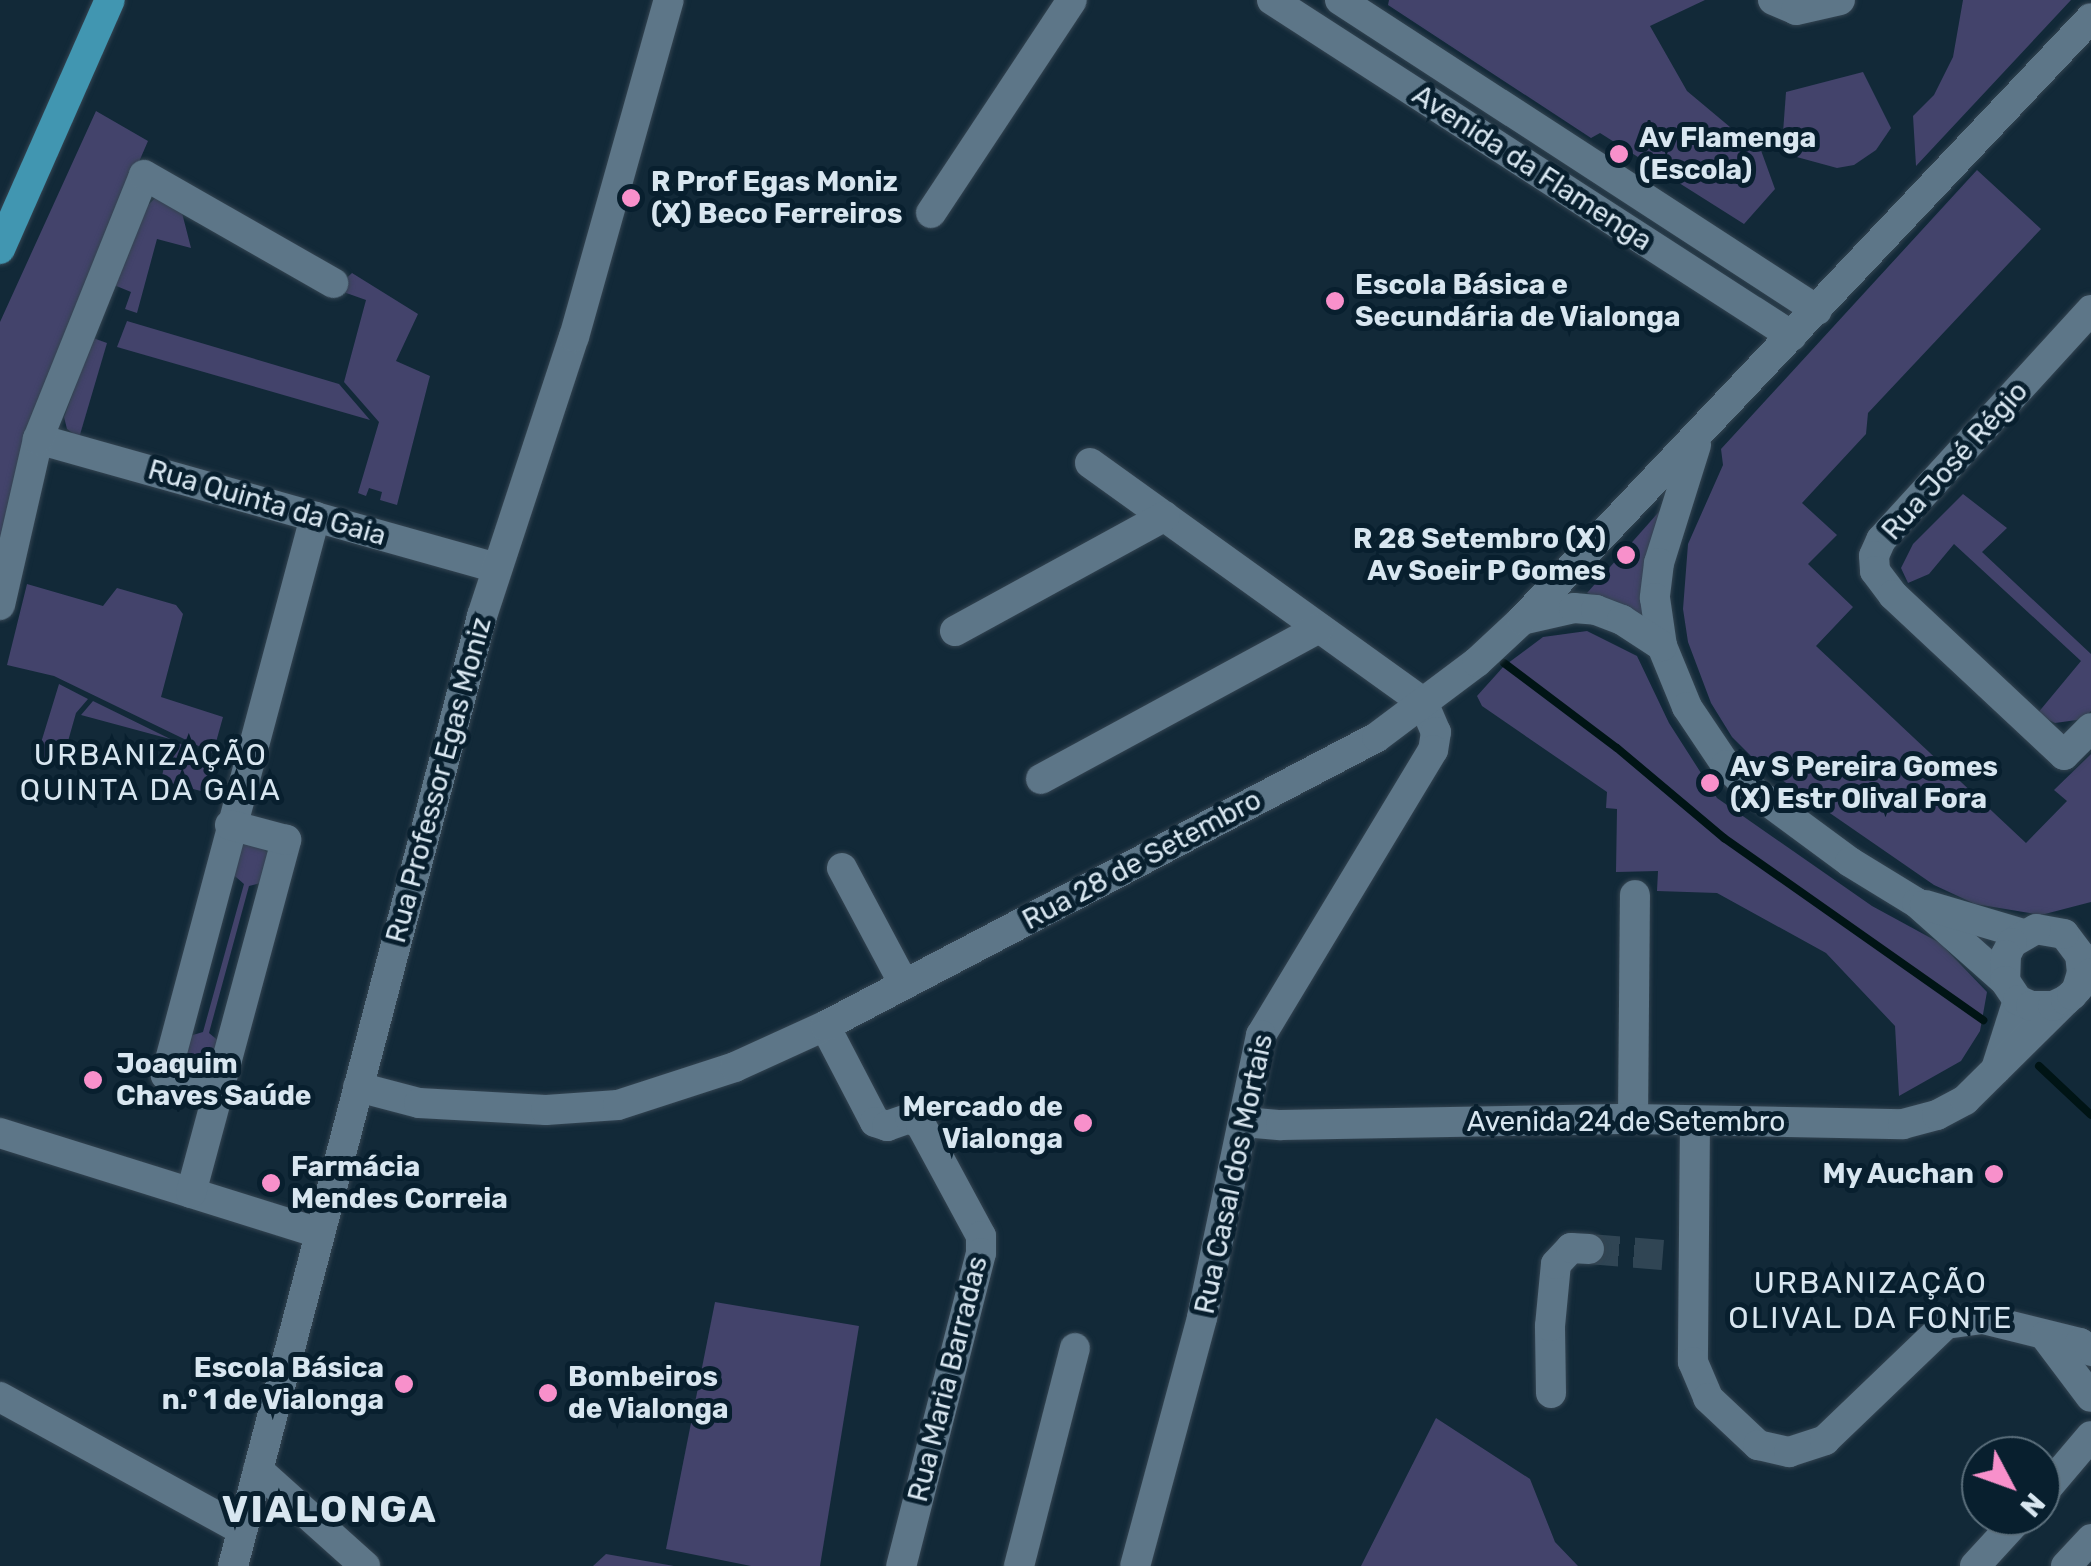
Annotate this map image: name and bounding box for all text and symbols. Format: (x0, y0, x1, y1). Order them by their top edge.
street label: Avenida da Flamenga (1406, 78, 1658, 258)
place label: Av Flamenga (Escola) (1639, 121, 1817, 187)
marker: Av Flamenga (Escola) (1608, 143, 1630, 165)
place label: R Prof Egas Moniz (X) Beco Ferreiros (651, 165, 903, 231)
marker: R Prof Egas Moniz (X) Beco Ferreiros (620, 187, 642, 209)
place label: Escola Básica e Secundária de Vialonga (1355, 268, 1681, 334)
marker: Escola Básica e Secundária de Vialonga (1324, 290, 1346, 312)
street label: Rua José Régio (1875, 375, 2035, 547)
street label: Rua Quinta da Gaia (144, 453, 390, 553)
place label: R 28 Setembro (X) Av Soeir P Gomes (1353, 522, 1606, 588)
marker: R 28 Setembro (X) Av Soeir P Gomes (1615, 544, 1637, 566)
street label: Rua Professor Egas Moniz (379, 613, 499, 947)
district label: URBANIZAÇÃO QUINTA DA GAIA (19, 737, 283, 808)
place label: Av S Pereira Gomes (X) Estr Olival Fora (1730, 750, 1999, 816)
marker: Av S Pereira Gomes (X) Estr Olival Fora (1699, 772, 1721, 794)
street label: Rua 28 de Setembro (1017, 783, 1267, 937)
street label: Rua Casal dos Mortais (1188, 1031, 1280, 1317)
place label: Joaquim Chaves Saúde (116, 1047, 311, 1113)
marker: Joaquim Chaves Saúde (80, 1067, 106, 1093)
place label: Mercado de Vialonga (903, 1090, 1063, 1156)
street label: Avenida 24 de Setembro (1467, 1105, 1785, 1139)
marker: Mercado de Vialonga (1072, 1112, 1094, 1134)
place label: Farmácia Mendes Correia (291, 1150, 508, 1216)
place label: My Auchan (1821, 1157, 1974, 1191)
marker: My Auchan (1983, 1163, 2005, 1185)
marker: Farmácia Mendes Correia (260, 1172, 282, 1194)
street label: Rua Maria Barradas (901, 1253, 995, 1505)
district label: URBANIZAÇÃO OLIVAL DA FONTE (1727, 1265, 2015, 1336)
place label: Escola Básica n.º 1 de Vialonga (161, 1351, 384, 1417)
place label: Bombeiros de Vialonga (568, 1360, 729, 1426)
marker: Escola Básica n.º 1 de Vialonga (393, 1373, 415, 1395)
marker: Bombeiros de Vialonga (537, 1382, 559, 1404)
north arrow (1961, 1436, 2061, 1536)
text: N (2013, 1486, 2052, 1523)
district label: VIALONGA (222, 1487, 438, 1533)

